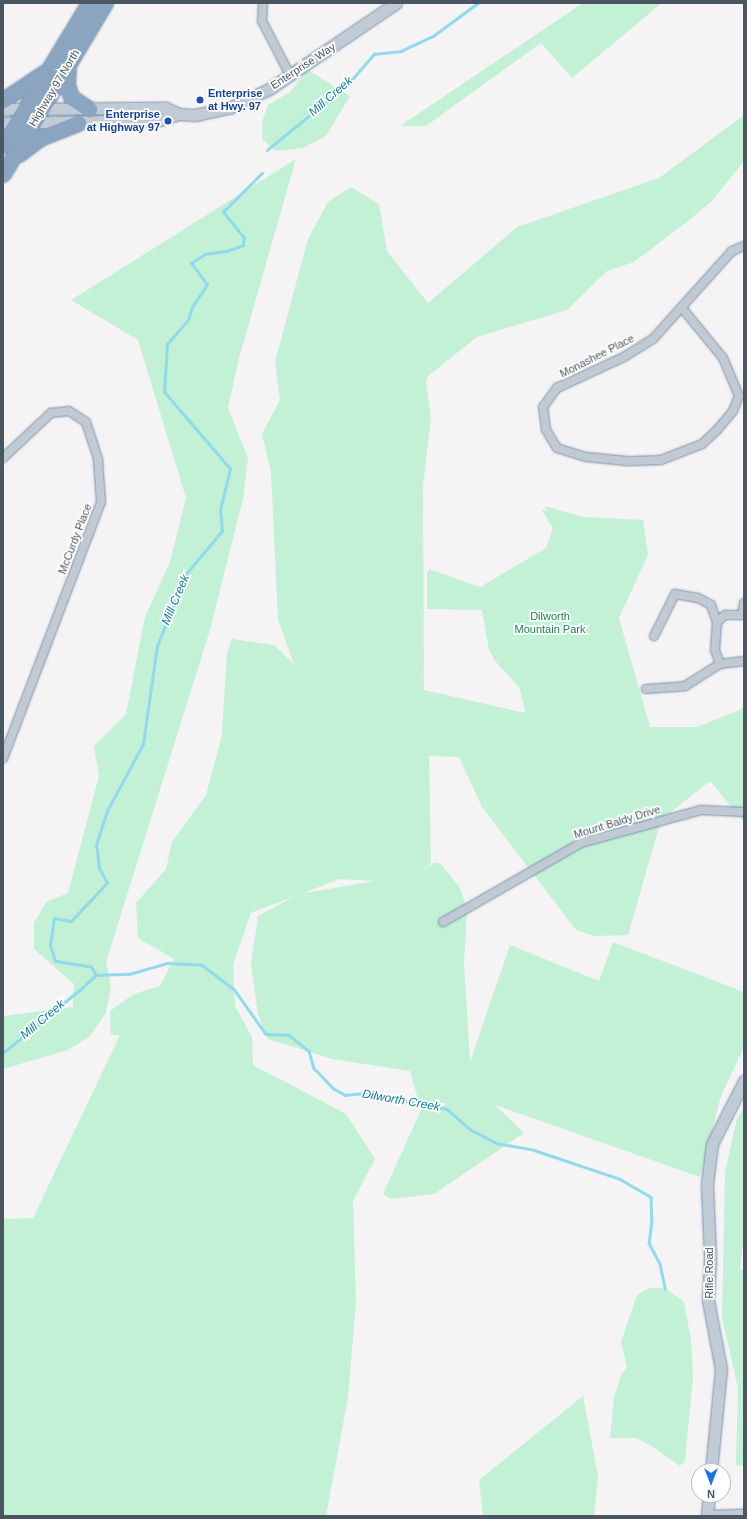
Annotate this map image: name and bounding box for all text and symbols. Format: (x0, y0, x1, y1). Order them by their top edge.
street label: Enterprise Way (268, 40, 338, 92)
street label: Highway 97 North (26, 47, 82, 129)
water label: Mill Creek (306, 74, 356, 120)
place label: Enterprise at Hwy. 97 (208, 87, 262, 113)
marker: Enterprise at Hwy. 97 (195, 95, 205, 105)
place label: Enterprise at Highway 97 (87, 108, 160, 134)
marker: Enterprise at Highway 97 (163, 116, 173, 126)
street label: Monashee Place (557, 332, 637, 380)
street label: McCurdy Place (55, 502, 95, 576)
water label: Mill Creek (159, 573, 193, 627)
park label: Dilworth Mountain Park (515, 610, 585, 636)
street label: Mount Baldy Drive (572, 803, 662, 841)
water label: Mill Creek (18, 997, 68, 1043)
water label: Dilworth Creek (361, 1087, 441, 1115)
street label: Rifle Road (702, 1247, 716, 1299)
north arrow (691, 1463, 731, 1503)
text: N (707, 1488, 715, 1500)

